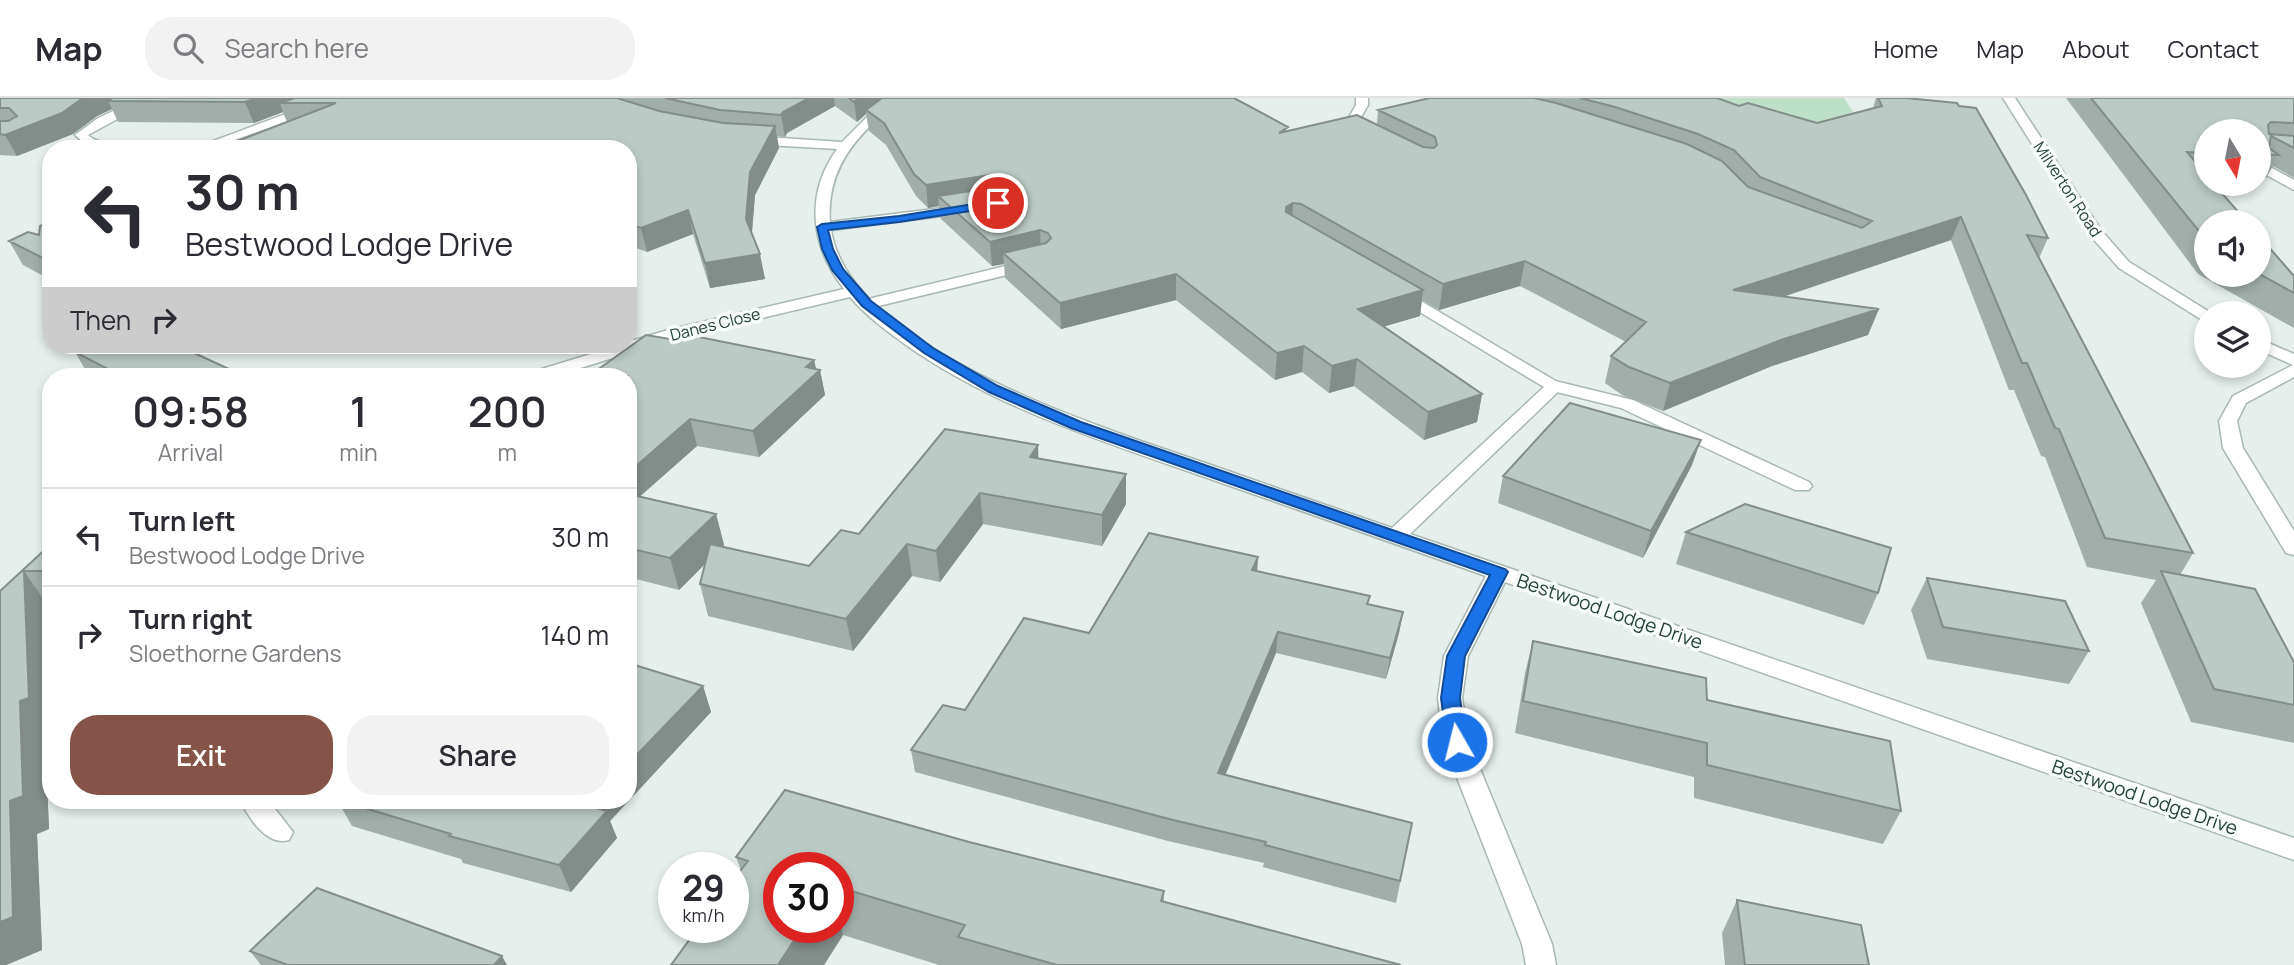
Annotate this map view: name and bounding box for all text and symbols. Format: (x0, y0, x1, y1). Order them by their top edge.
search box (145, 17, 635, 80)
text: Map (35, 26, 103, 71)
icon: search (169, 29, 207, 67)
text: Search here (225, 30, 369, 66)
text: Home (1873, 32, 1938, 65)
text: Map (1976, 32, 2024, 65)
text: About (2062, 32, 2130, 65)
text: Contact (2168, 32, 2259, 65)
north arrow (2194, 119, 2272, 196)
map controls (2194, 119, 2271, 378)
street label: Milverton Road (2029, 137, 2107, 241)
text: 30 m (185, 158, 300, 225)
icon: left (70, 168, 161, 259)
pin (968, 173, 1028, 233)
icon: arrive (979, 184, 1017, 222)
button: sound (2194, 210, 2271, 287)
text: Bestwood Lodge Drive (185, 222, 513, 266)
icon: right (145, 301, 183, 339)
button: layers (2194, 301, 2271, 378)
text: Then (70, 302, 131, 338)
street label: Danes Close (668, 302, 762, 346)
text: 09:58 (132, 382, 249, 440)
text: 1 (350, 382, 367, 440)
text: 200 (468, 382, 547, 440)
text: Arrival (158, 436, 223, 468)
text: min (339, 436, 378, 468)
text: m (498, 436, 517, 468)
text: Turn left (129, 503, 236, 539)
icon: left (70, 518, 108, 556)
text: 30 m (552, 519, 609, 555)
text: Bestwood Lodge Drive (129, 539, 365, 571)
street label: Bestwood Lodge Drive (1514, 567, 1706, 655)
text: Turn right (129, 601, 253, 637)
icon: right (70, 616, 108, 654)
text: 140 m (540, 617, 609, 653)
text: Sloethorne Gardens (129, 637, 342, 669)
position arrow (1420, 705, 1494, 779)
button: Exit (70, 715, 333, 795)
button: Share (347, 715, 609, 795)
street label: Bestwood Lodge Drive (2049, 753, 2241, 841)
speed limit sign: 30 (763, 852, 854, 943)
text: 29 (682, 864, 725, 912)
text: km/h (683, 903, 724, 927)

